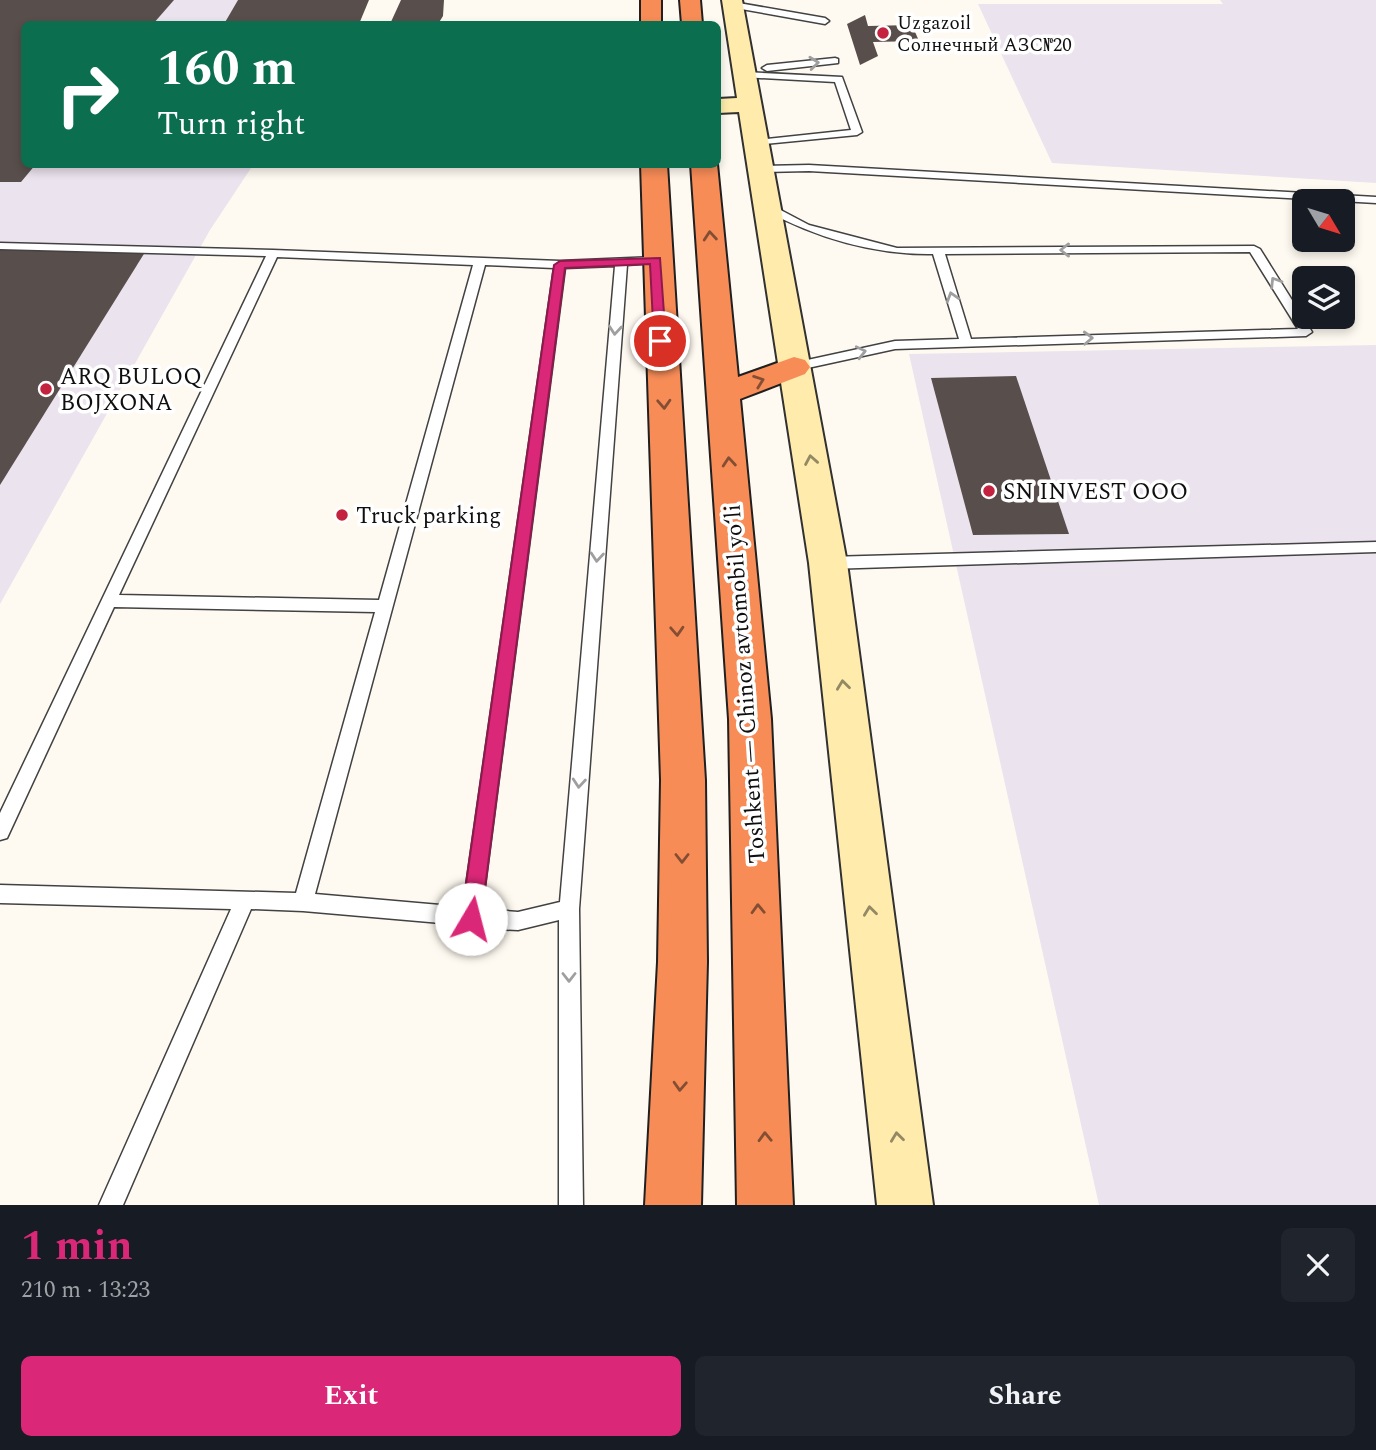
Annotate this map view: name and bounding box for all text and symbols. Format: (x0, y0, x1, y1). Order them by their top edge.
place label: Uzgazoil Солнечный АЗС№20 (897, 9, 1072, 60)
marker: Uzgazoil Солнечный АЗС№20 (875, 25, 891, 41)
text: 160 m (157, 32, 296, 107)
icon: right (42, 49, 133, 140)
one-way arrow (809, 56, 820, 71)
text: Turn right (157, 100, 305, 149)
north arrow (1292, 189, 1354, 252)
map controls (1292, 189, 1355, 329)
one-way arrow (703, 230, 718, 241)
one-way arrow (1060, 242, 1070, 258)
button: layers (1292, 266, 1355, 329)
one-way arrow (1270, 277, 1283, 290)
one-way arrow (946, 291, 961, 303)
pin (630, 311, 690, 371)
icon: arrive (641, 322, 679, 360)
one-way arrow (608, 325, 623, 336)
one-way arrow (1082, 331, 1093, 346)
one-way arrow (855, 346, 867, 361)
place label: ARQ BULOQ BOJXONA (60, 360, 202, 421)
one-way arrow (752, 375, 764, 389)
marker: ARQ BULOQ BOJXONA (38, 381, 54, 397)
one-way arrow (656, 399, 671, 410)
one-way arrow (804, 454, 819, 466)
one-way arrow (722, 457, 737, 468)
place label: SN INVEST ООО (1003, 475, 1188, 510)
marker: SN INVEST ООО (981, 483, 997, 499)
place label: Truck parking (356, 499, 501, 534)
street label: Toshkent — Chinoz avtomobil yoʻli (715, 503, 776, 865)
marker: Truck parking (334, 507, 350, 523)
one-way arrow (590, 552, 605, 563)
one-way arrow (669, 626, 684, 637)
one-way arrow (836, 680, 851, 691)
one-way arrow (572, 778, 587, 789)
one-way arrow (674, 854, 690, 864)
position arrow (434, 882, 508, 956)
one-way arrow (750, 904, 765, 915)
one-way arrow (862, 905, 877, 917)
one-way arrow (561, 972, 577, 983)
one-way arrow (672, 1081, 687, 1092)
one-way arrow (757, 1131, 772, 1142)
one-way arrow (889, 1131, 904, 1143)
text: 1 min (21, 1215, 133, 1278)
button: close (1281, 1228, 1355, 1302)
text: 210 m · 13:23 (21, 1273, 150, 1308)
button: Exit (21, 1356, 681, 1436)
button: Share (695, 1356, 1355, 1436)

